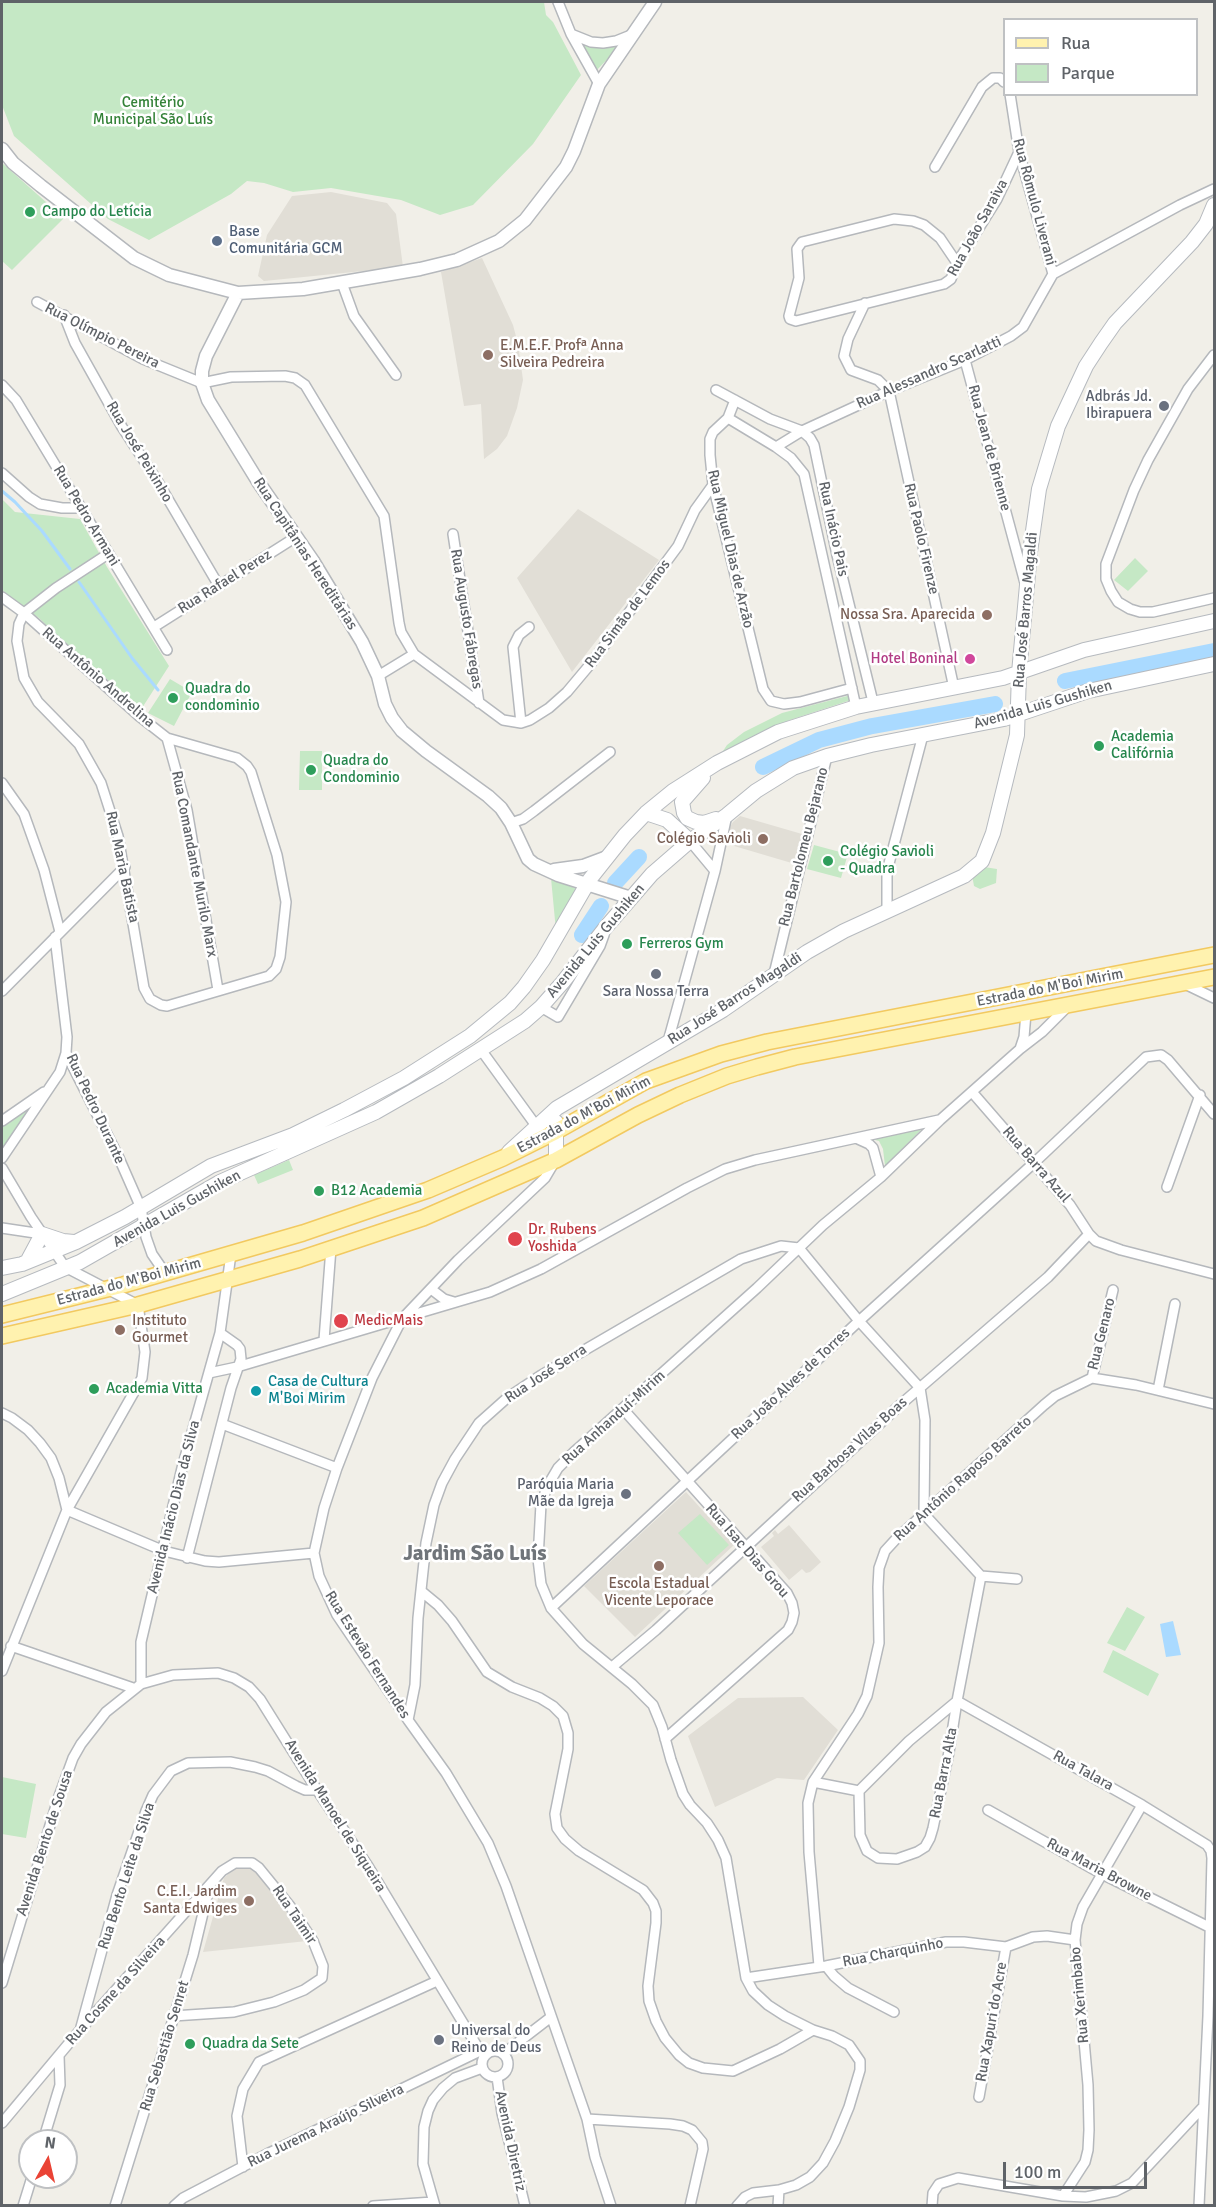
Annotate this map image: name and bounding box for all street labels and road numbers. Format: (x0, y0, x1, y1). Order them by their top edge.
street label: Rua Rômulo Liverani (1008, 137, 1060, 267)
street label: Rua João Saraiva (944, 176, 1012, 280)
street label: Rua Olímpio Pereira (42, 299, 162, 373)
street label: Rua Alessandro Scarlatti (854, 333, 1004, 413)
street label: Rua Jean de Brienne (963, 383, 1015, 513)
street label: Rua José Peixinho (102, 398, 176, 506)
street label: Rua Pedro Armani (49, 462, 123, 570)
street label: Rua Miguel Dias de Arzão (703, 468, 757, 630)
street label: Rua Capitânias Hereditárias (249, 474, 361, 634)
street label: Rua Inácio Pais (814, 480, 852, 578)
street label: Rua Paolo Firenze (899, 482, 943, 596)
street label: Rua José Barros Magaldi (1010, 531, 1042, 689)
street label: Rua Rafael Perez (175, 546, 275, 618)
street label: Rua Augusto Fábregas (446, 548, 486, 690)
street label: Rua Simão de Lemos (581, 556, 675, 672)
street label: Rua Antônio Andrelina (38, 624, 158, 732)
street label: Avenida Luis Gushiken (972, 677, 1114, 733)
street label: Rua Bartolomeu Bejarano (775, 765, 833, 929)
street label: Rua Comandante Murilo Marx (167, 769, 221, 959)
street label: Rua Maria Batista (101, 810, 143, 924)
street label: Avenida Luis Gushiken (543, 880, 649, 1002)
street label: Rua José Barros Magaldi (665, 949, 805, 1049)
street label: Estrada do M'Boi Mirim (975, 965, 1125, 1011)
street label: Rua Pedro Durante (62, 1051, 128, 1167)
street label: Estrada do M'Boi Mirim (514, 1072, 654, 1158)
street label: Rua Barra Azul (998, 1123, 1074, 1207)
street label: Avenida Luis Gushiken (110, 1166, 244, 1252)
street label: Estrada do M'Boi Mirim (55, 1254, 203, 1310)
street label: Rua Genaro (1084, 1296, 1120, 1372)
street label: Rua João Alves de Torres (728, 1324, 854, 1444)
street label: Rua José Serra (502, 1341, 590, 1407)
street label: Rua Anhanduí-Mirim (559, 1367, 669, 1469)
street label: Rua Barbosa Vilas Boas (789, 1394, 911, 1506)
street label: Rua Antônio Raposo Barreto (890, 1412, 1036, 1546)
street label: Avenida Inácio Dias da Silva (144, 1419, 204, 1595)
street label: Rua Isac Dias Grou (701, 1500, 793, 1602)
street label: Rua Estevão Fernandes (320, 1588, 414, 1722)
street label: Rua Barra Alta (926, 1726, 962, 1820)
street label: Avenida Manoel de Siqueira (280, 1736, 390, 1896)
street label: Rua Talara (1049, 1747, 1117, 1795)
street label: Avenida Bento de Sousa (13, 1768, 77, 1918)
street label: Rua Bento Leite da Silva (95, 1800, 159, 1952)
street label: Rua Maria Browne (1043, 1835, 1155, 1905)
street label: Rua Taimir (268, 1882, 320, 1948)
street label: Rua Cosme da Silveira (62, 1933, 170, 2049)
street label: Rua Charquinho (841, 1934, 945, 1972)
street label: Rua Xerimbabo (1067, 1946, 1093, 2044)
street label: Rua Xapuri do Acre (973, 1961, 1011, 2083)
street label: Rua Sebastião Senret (137, 1978, 193, 2114)
street label: Rua Jurema Araújo Silveira (245, 2080, 407, 2172)
street label: Avenida Diretriz (491, 2089, 529, 2193)

